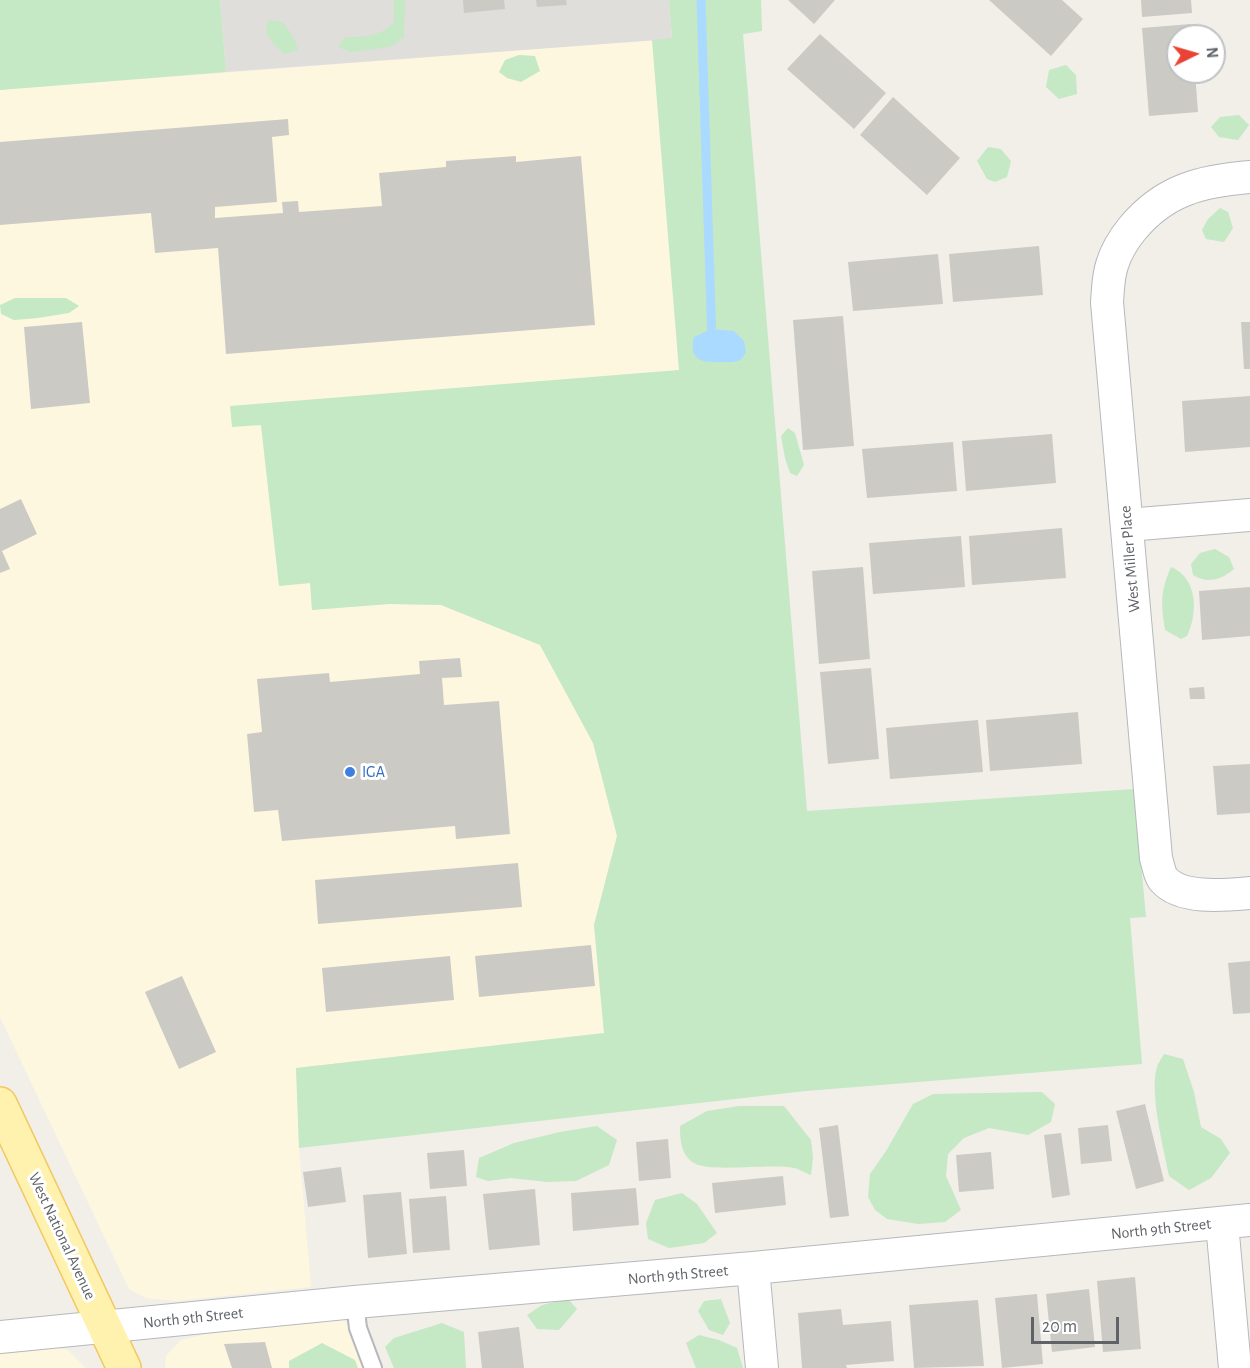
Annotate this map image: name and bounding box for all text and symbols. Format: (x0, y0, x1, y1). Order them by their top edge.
north arrow (1166, 24, 1226, 84)
text: N (1203, 46, 1220, 59)
street label: West Miller Place (1116, 505, 1144, 613)
place label: IGA (362, 762, 385, 782)
marker: IGA (343, 765, 357, 779)
street label: West National Avenue (24, 1169, 100, 1303)
street label: North 9th Street (1110, 1214, 1212, 1244)
street label: North 9th Street (627, 1261, 729, 1289)
street label: North 9th Street (142, 1303, 244, 1333)
scale bar (1034, 1305, 1122, 1343)
text: 20 m (1042, 1318, 1077, 1336)

